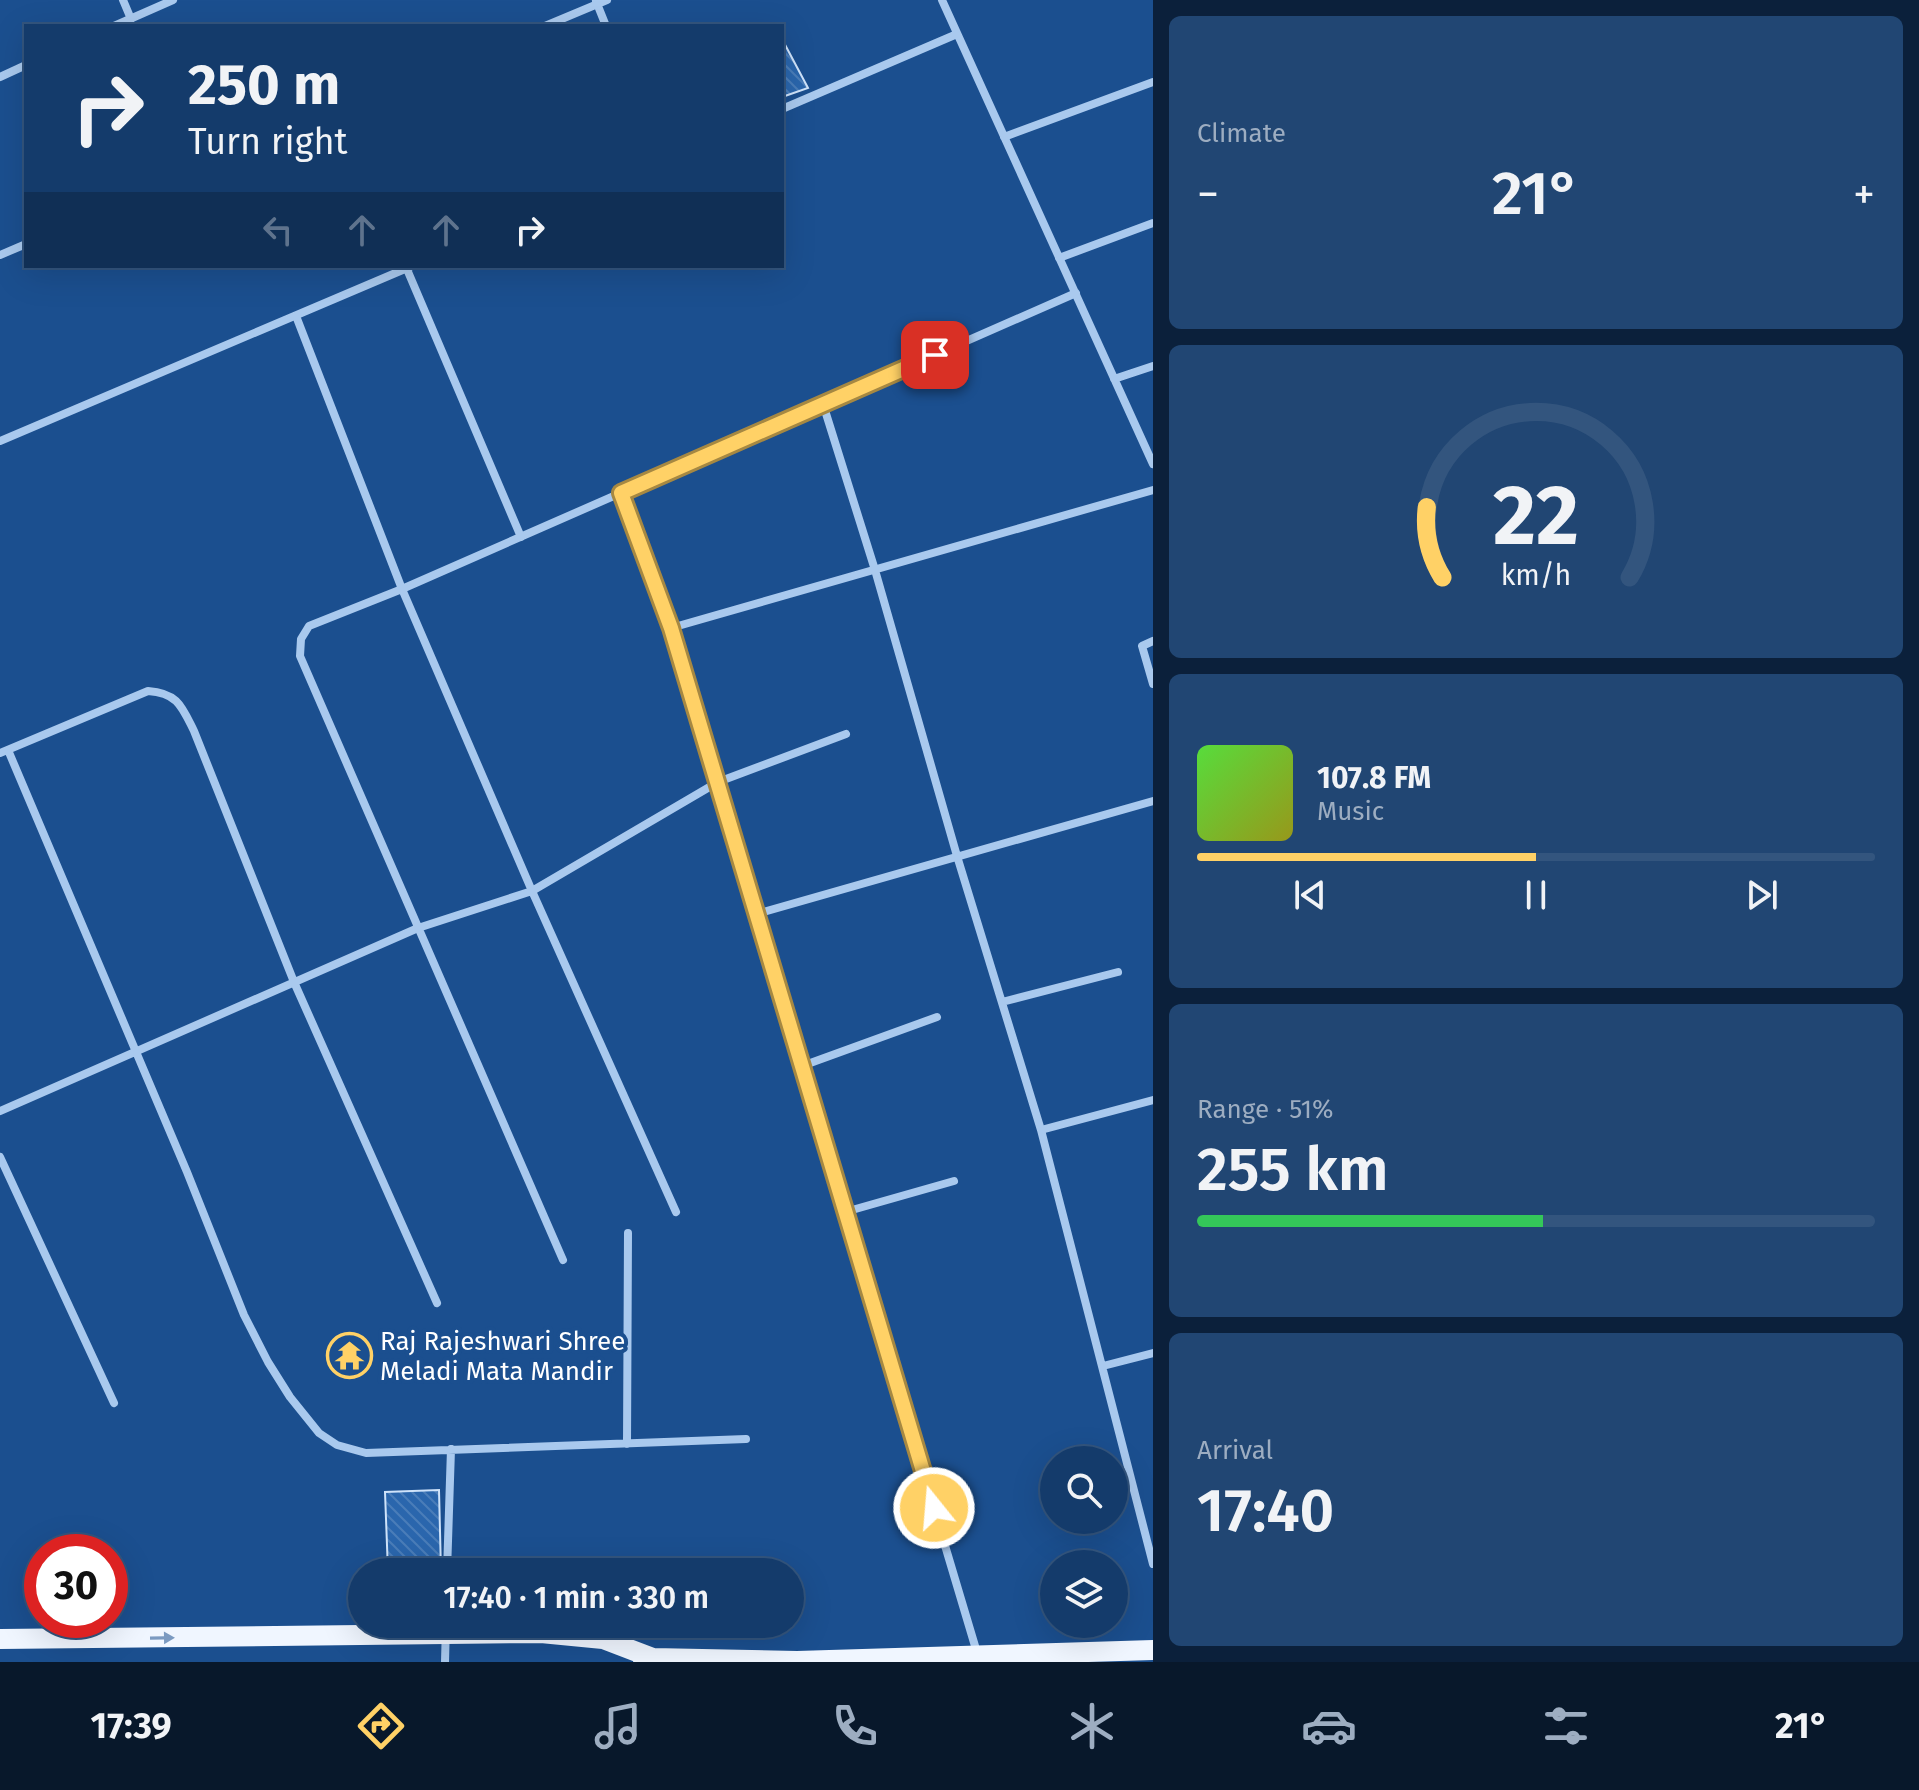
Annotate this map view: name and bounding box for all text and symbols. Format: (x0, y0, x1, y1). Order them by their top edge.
text: 250 m (188, 52, 340, 119)
icon: right (56, 56, 160, 160)
text: Climate (1197, 118, 1286, 149)
text: Turn right (188, 120, 348, 164)
text: 21° (1492, 158, 1580, 230)
text: − (1197, 168, 1219, 221)
text: + (1853, 168, 1875, 221)
icon: left (256, 208, 300, 252)
icon: ahead (340, 208, 384, 252)
icon: ahead (424, 208, 468, 252)
icon: right (508, 208, 552, 252)
pin (901, 321, 969, 389)
icon: arrive (913, 333, 957, 377)
text: 22 (1493, 465, 1579, 565)
text: km/h (1501, 558, 1571, 593)
text: 107.8 FM (1317, 760, 1431, 796)
text: Music (1317, 796, 1384, 827)
icon: previous (1288, 873, 1332, 917)
icon: pause (1514, 873, 1558, 917)
icon: next (1740, 873, 1784, 917)
text: Range · 51% (1197, 1094, 1334, 1125)
text: 255 km (1197, 1134, 1389, 1206)
place label: Raj Rajeshwari Shree Meladi Mata Mandir (380, 1326, 625, 1387)
temple icon: Raj Rajeshwari Shree Meladi Mata Mandir (325, 1332, 373, 1380)
text: Arrival (1197, 1435, 1273, 1466)
map controls (1040, 1446, 1128, 1638)
button: search (1040, 1446, 1128, 1534)
position arrow (892, 1466, 976, 1550)
text: 17:40 (1197, 1475, 1334, 1547)
speed limit sign: 30 (24, 1534, 128, 1638)
button: layers (1040, 1550, 1128, 1638)
text: 17:40 · 1 min · 330 m (443, 1580, 709, 1616)
one-way arrow (150, 1632, 175, 1644)
icon: directions (353, 1698, 409, 1754)
icon: music (590, 1698, 646, 1754)
icon: phone (827, 1698, 883, 1754)
icon: climate (1064, 1698, 1120, 1754)
icon: car (1301, 1698, 1357, 1754)
icon: filters (1538, 1698, 1594, 1754)
text: 17:39 (91, 1704, 172, 1748)
text: 21° (1775, 1704, 1828, 1748)

